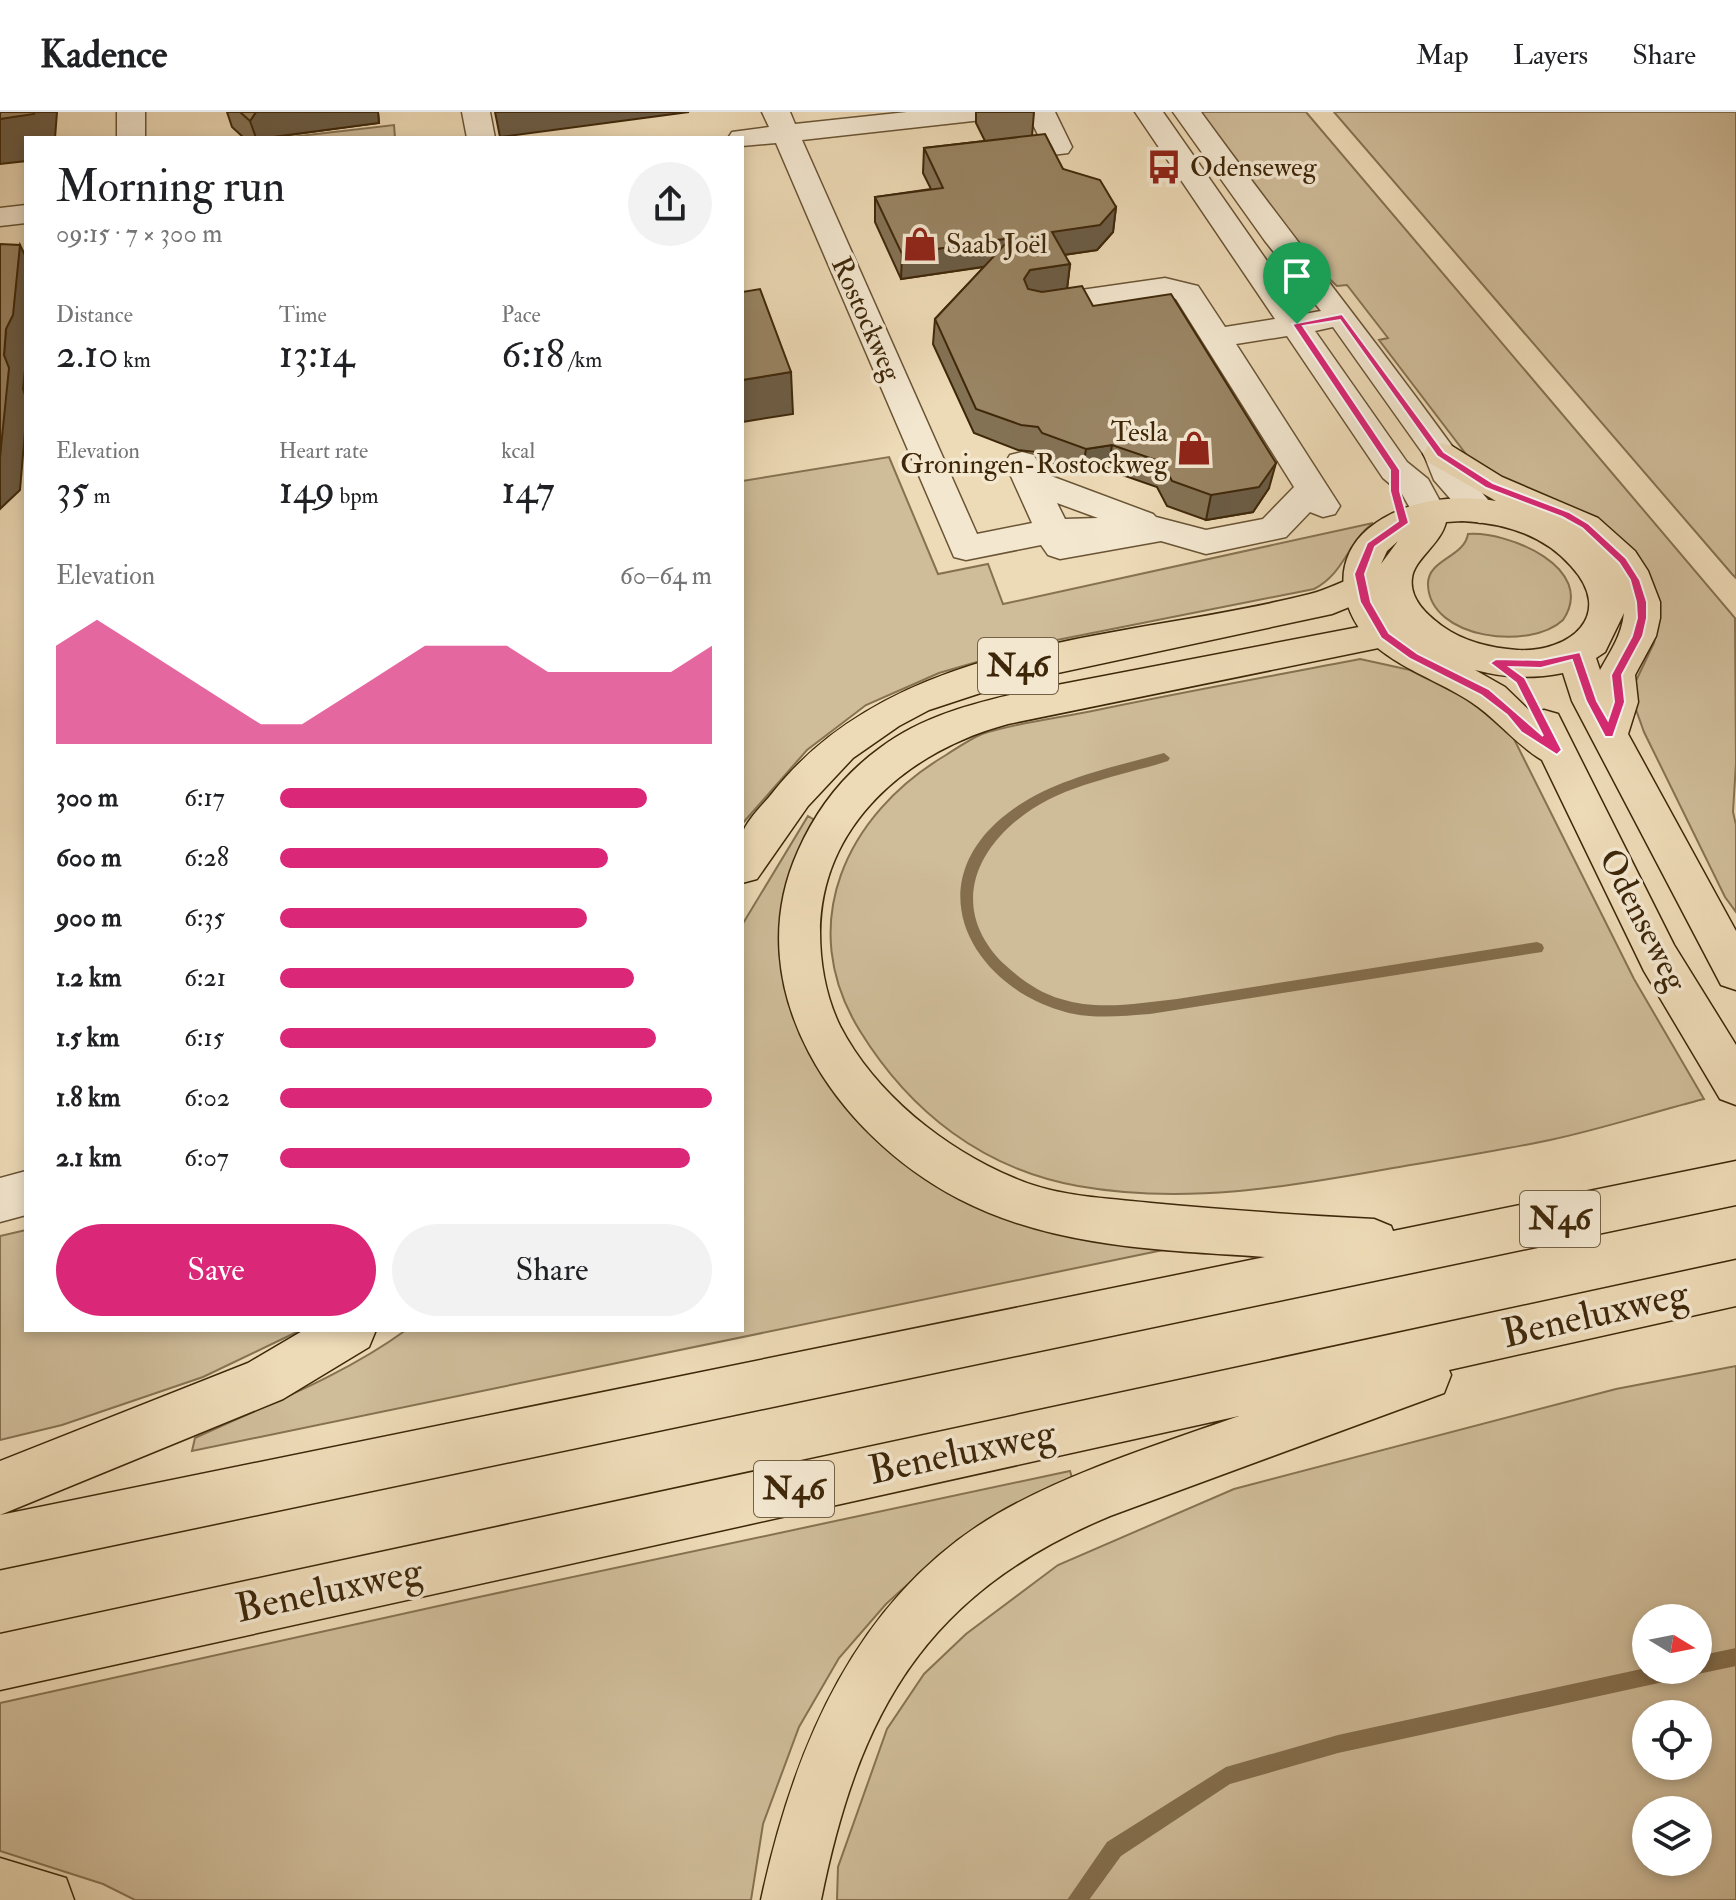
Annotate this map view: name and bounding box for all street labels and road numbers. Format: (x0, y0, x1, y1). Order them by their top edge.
street label: Rostockweg (823, 251, 909, 388)
road number: N46 (978, 638, 1058, 694)
street label: Odenseweg (1589, 842, 1698, 999)
road number: N46 (1520, 1191, 1600, 1247)
street label: Beneluxweg (1497, 1268, 1694, 1360)
street label: Beneluxweg (864, 1407, 1061, 1497)
road number: N46 (754, 1461, 834, 1517)
street label: Beneluxweg (231, 1545, 428, 1635)

